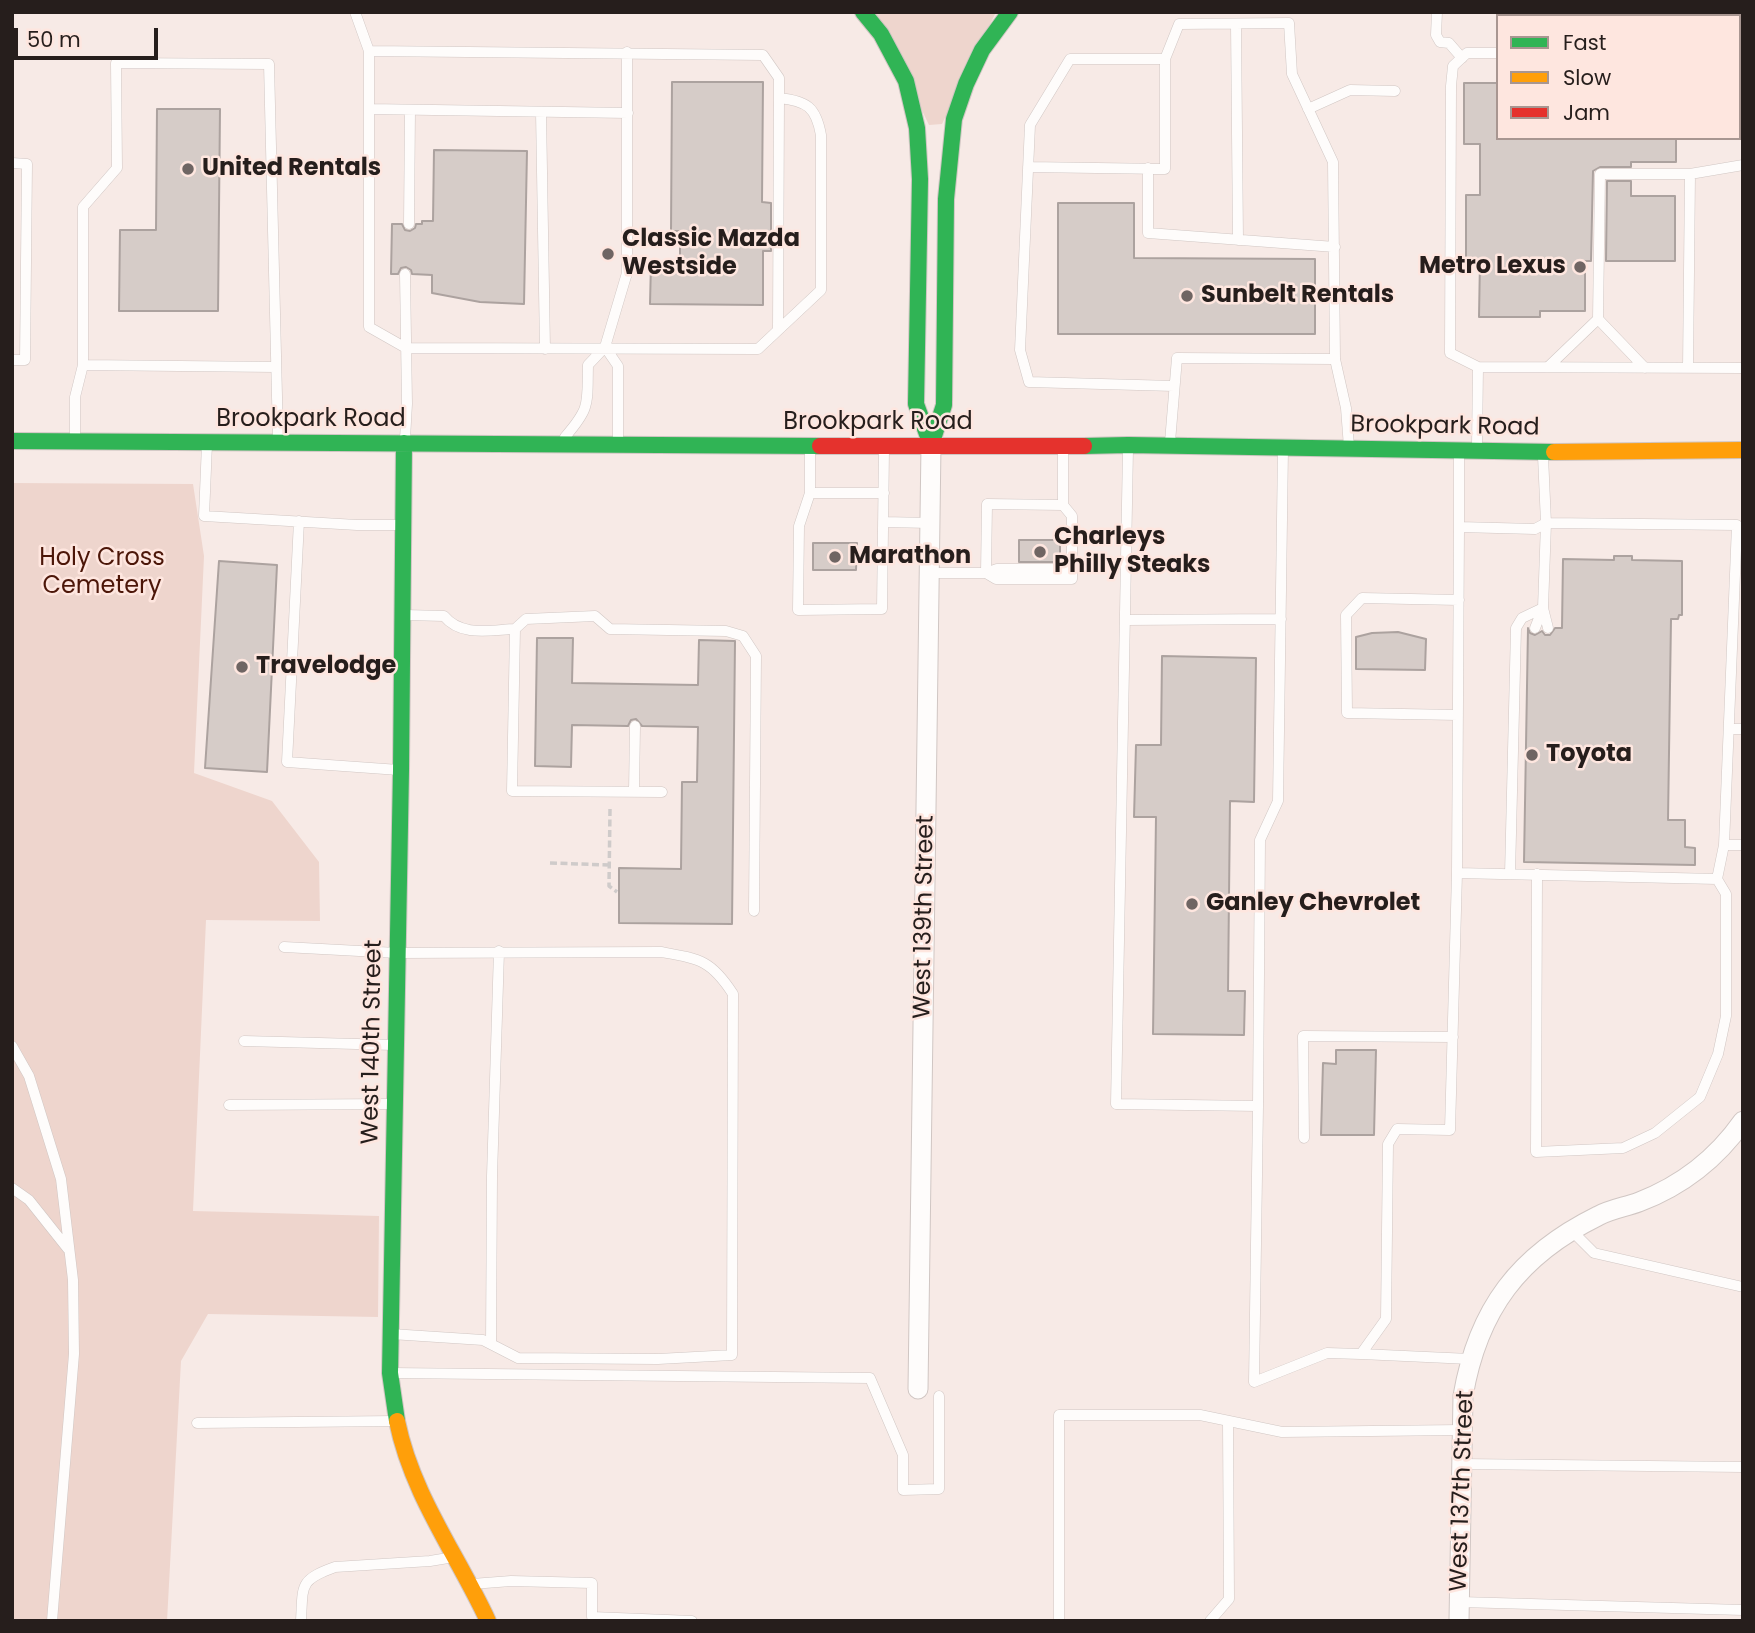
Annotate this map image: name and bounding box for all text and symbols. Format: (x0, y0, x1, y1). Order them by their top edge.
scale bar (18, 14, 161, 58)
legend (1496, 14, 1741, 140)
text: 50 m (27, 25, 81, 54)
text: Fast (1563, 28, 1606, 57)
text: Slow (1563, 63, 1611, 92)
text: Jam (1563, 98, 1610, 127)
place label: United Rentals (202, 155, 381, 183)
marker: United Rentals (180, 161, 196, 177)
place label: Classic Mazda Westside (622, 226, 800, 282)
marker: Classic Mazda Westside (600, 246, 616, 262)
place label: Metro Lexus (1419, 253, 1566, 281)
marker: Metro Lexus (1572, 259, 1588, 275)
place label: Sunbelt Rentals (1201, 282, 1394, 310)
marker: Sunbelt Rentals (1179, 288, 1195, 304)
street label: Brookpark Road (216, 406, 406, 434)
street label: Brookpark Road (783, 409, 973, 437)
street label: Brookpark Road (1350, 411, 1540, 443)
place label: Charleys Philly Steaks (1054, 524, 1210, 580)
place label: Marathon (849, 543, 971, 571)
marker: Charleys Philly Steaks (1032, 544, 1048, 560)
park label: Holy Cross Cemetery (39, 545, 165, 601)
marker: Marathon (827, 549, 843, 565)
place label: Travelodge (256, 653, 396, 681)
marker: Travelodge (234, 659, 250, 675)
place label: Toyota (1546, 741, 1632, 769)
marker: Toyota (1524, 747, 1540, 763)
street label: West 139th Street (909, 815, 941, 1019)
place label: Ganley Chevrolet (1206, 890, 1420, 918)
marker: Ganley Chevrolet (1184, 896, 1200, 912)
street label: West 140th Street (357, 939, 389, 1145)
street label: West 137th Street (1445, 1390, 1481, 1592)

